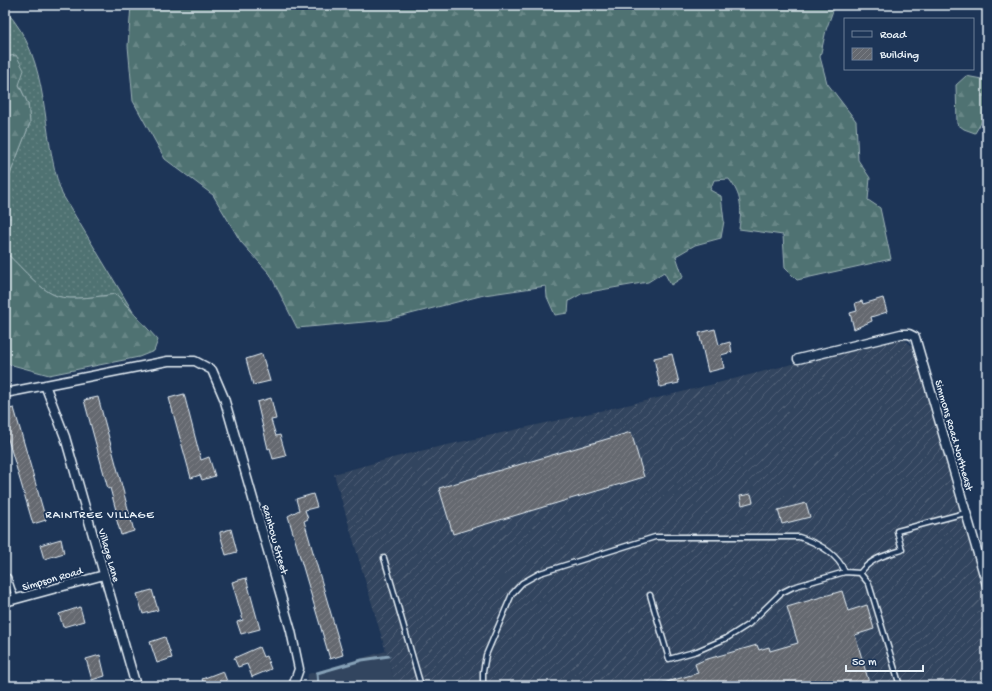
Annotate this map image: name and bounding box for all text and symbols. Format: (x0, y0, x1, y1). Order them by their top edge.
legend (844, 18, 974, 70)
text: Road (880, 29, 907, 43)
text: Building (879, 49, 919, 63)
street label: Simmons Road Northeast (931, 379, 975, 494)
street label: Rainbow Street (258, 504, 290, 577)
district label: RAINTREE VILLAGE (45, 509, 155, 523)
street label: Village Lane (94, 526, 122, 584)
street label: Simpson Road (21, 565, 86, 594)
scale bar (846, 647, 923, 673)
text: 50 m (852, 656, 877, 670)

